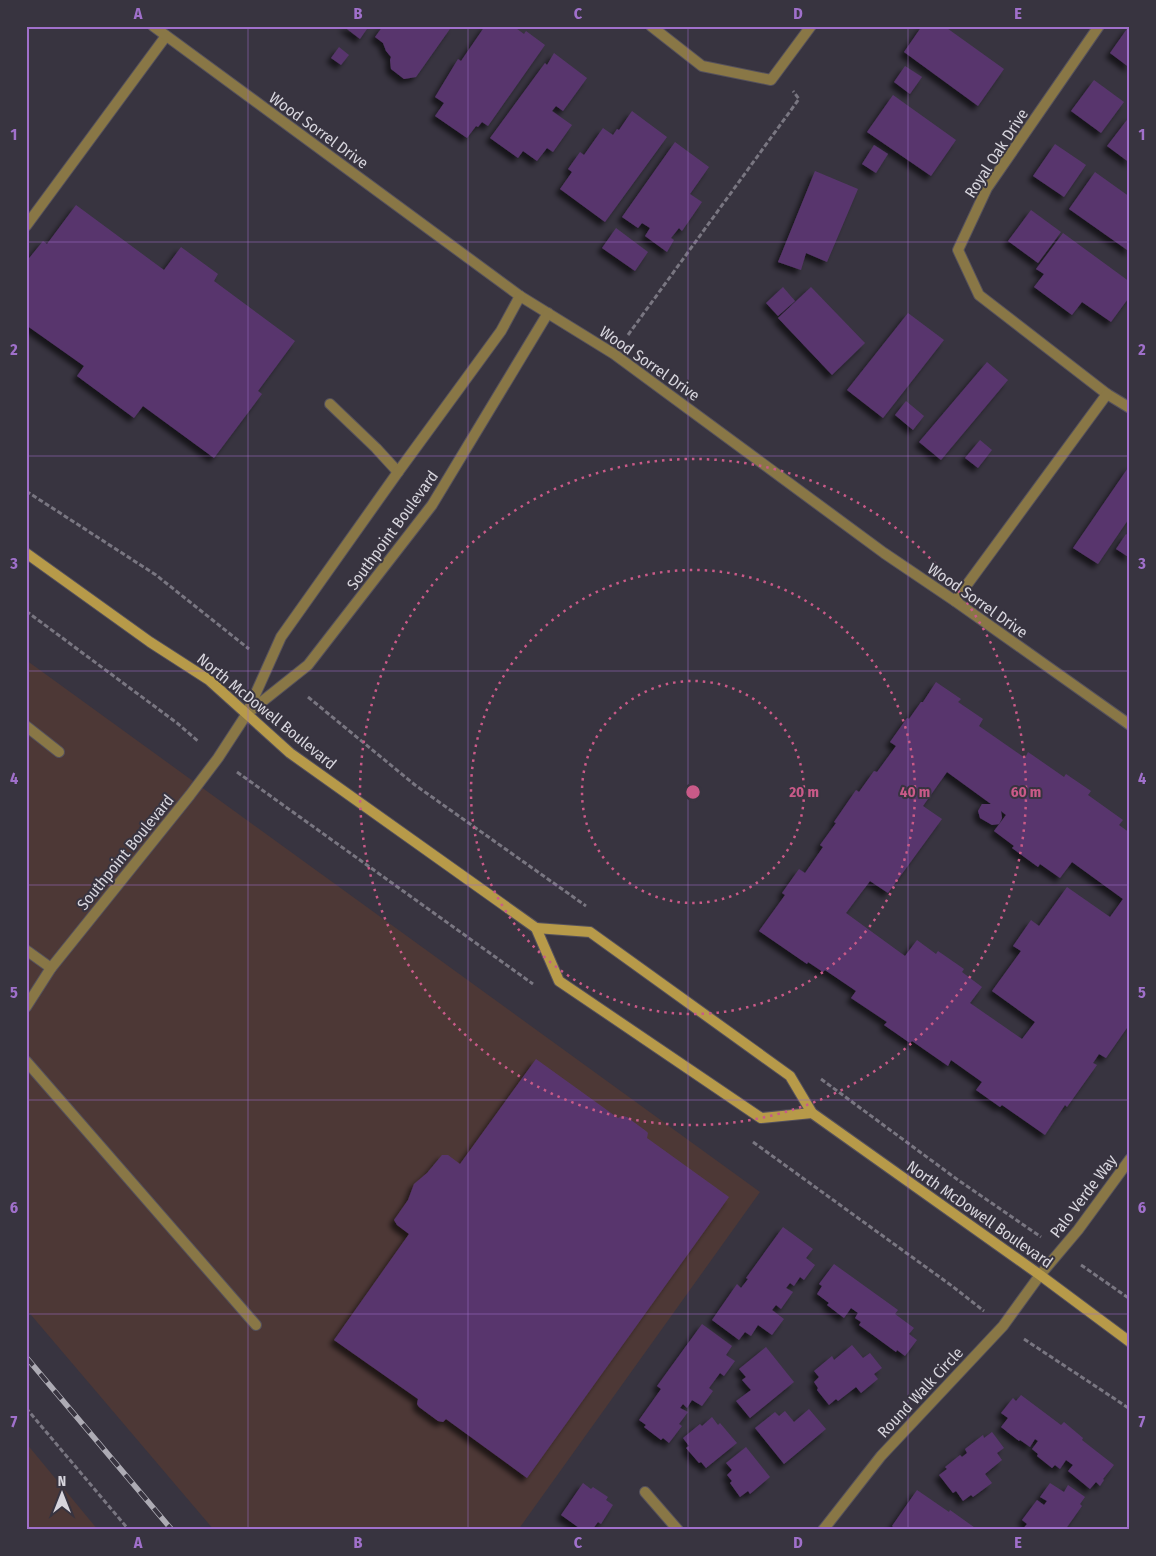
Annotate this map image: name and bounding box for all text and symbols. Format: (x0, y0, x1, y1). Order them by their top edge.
text: A (133, 4, 143, 23)
text: B (354, 4, 363, 23)
text: C (574, 4, 583, 23)
text: D (793, 4, 803, 23)
text: E (1014, 4, 1022, 23)
street label: Wood Sorrel Drive (265, 88, 372, 173)
street label: Royal Oak Drive (961, 105, 1032, 201)
text: 1 (11, 125, 17, 144)
text: 1 (1139, 125, 1145, 144)
street label: Wood Sorrel Drive (596, 322, 703, 405)
text: 2 (9, 340, 18, 359)
text: 2 (1137, 340, 1146, 359)
street label: Southpoint Boulevard (343, 467, 442, 594)
text: 3 (9, 554, 18, 573)
text: 3 (1137, 554, 1146, 573)
street label: Wood Sorrel Drive (924, 559, 1031, 642)
street label: North McDowell Boulevard (193, 649, 340, 773)
text: 4 (10, 769, 18, 788)
text: 4 (1138, 769, 1146, 788)
centre of rings (684, 783, 702, 801)
text: 20 m (788, 783, 819, 801)
text: 40 m (900, 783, 930, 801)
text: 60 m (1011, 783, 1041, 801)
street label: Southpoint Boulevard (73, 791, 178, 914)
text: 5 (10, 983, 18, 1002)
text: 5 (1138, 983, 1146, 1002)
street label: Palo Verde Way (1046, 1150, 1121, 1241)
street label: North McDowell Boulevard (903, 1157, 1056, 1272)
text: 6 (10, 1198, 18, 1217)
text: 6 (1138, 1198, 1146, 1217)
street label: Round Walk Circle (874, 1343, 967, 1442)
text: 7 (11, 1412, 18, 1431)
text: 7 (1139, 1412, 1146, 1431)
north arrow (38, 1468, 88, 1518)
text: N (58, 1473, 66, 1490)
text: A (133, 1533, 143, 1552)
text: B (354, 1533, 363, 1552)
text: C (574, 1533, 583, 1552)
text: D (793, 1533, 803, 1552)
text: E (1014, 1533, 1022, 1552)

